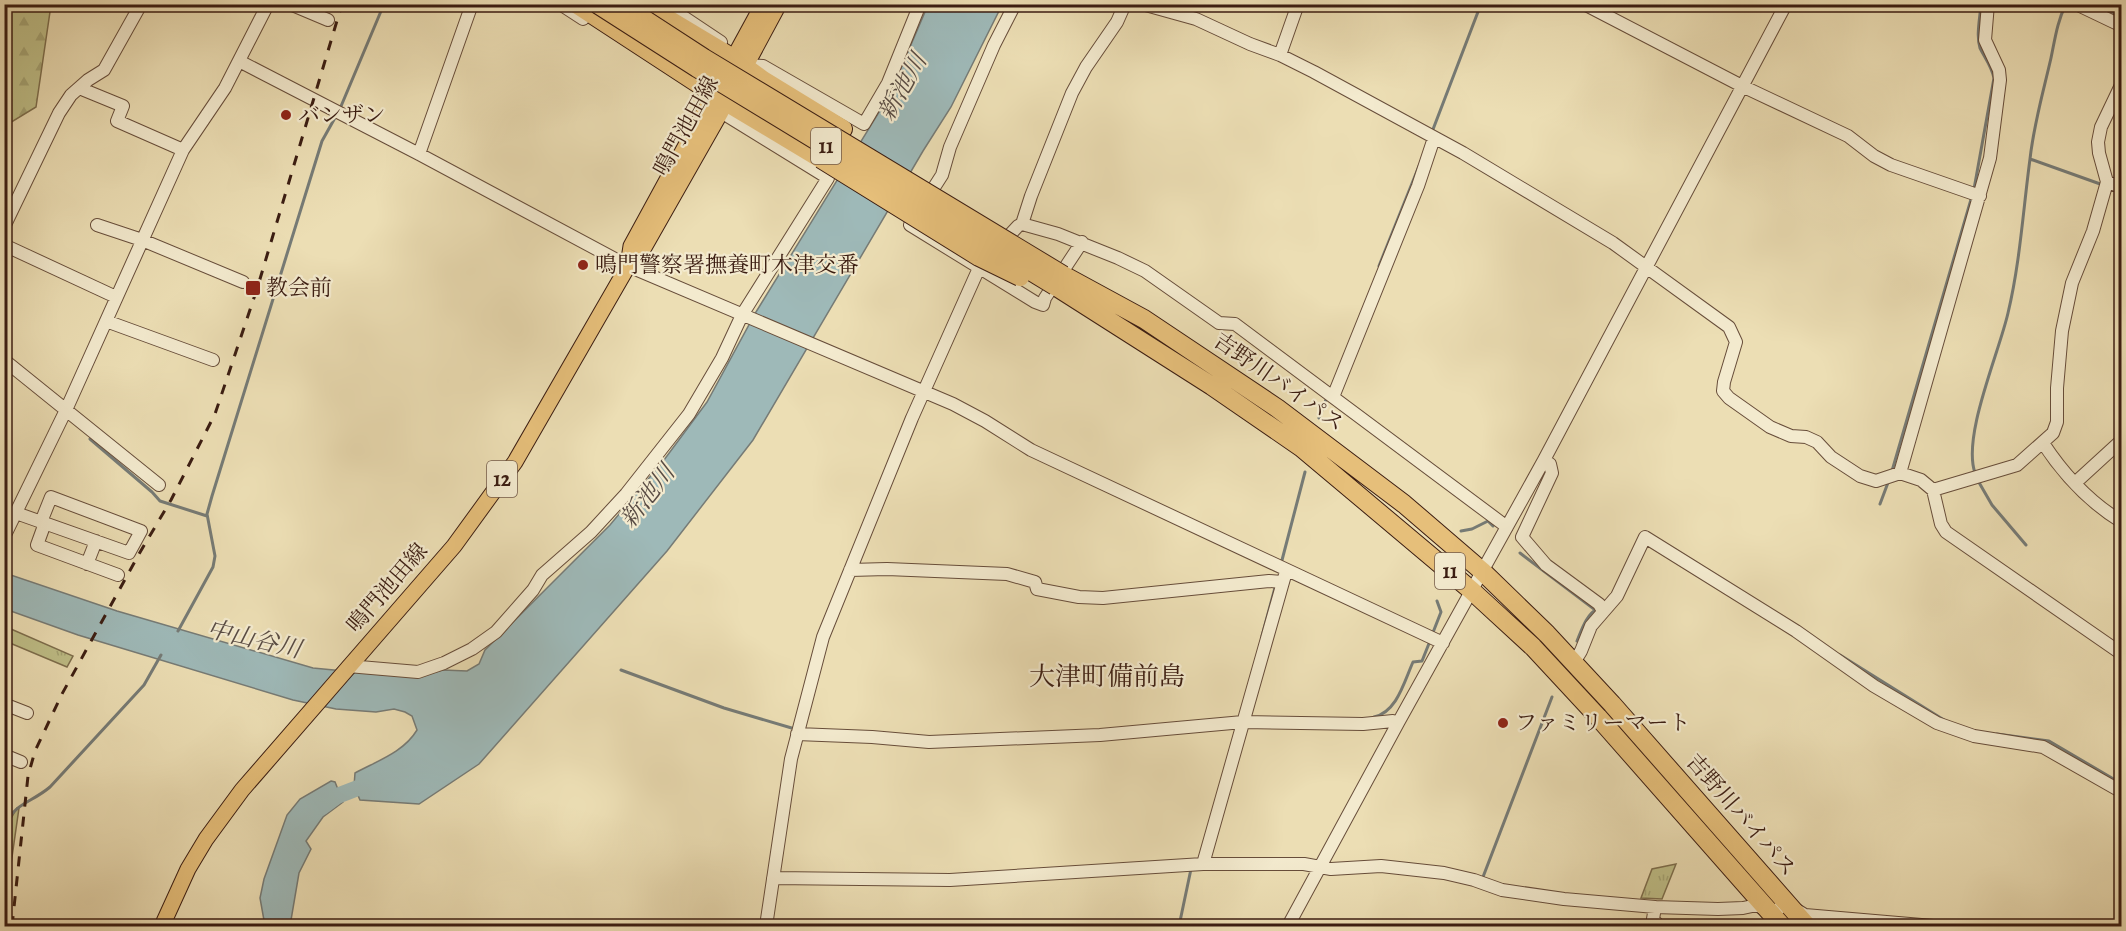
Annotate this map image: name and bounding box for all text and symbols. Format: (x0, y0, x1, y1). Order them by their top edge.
water label: 新池川 (870, 45, 935, 126)
street label: 鳴門池田線 (646, 71, 726, 181)
place label: バンザン (298, 100, 386, 130)
marker: バンザン (279, 108, 293, 122)
road number: 11 (811, 128, 841, 164)
place label: 鳴門警察署撫養町木津交番 (595, 250, 859, 280)
marker: 鳴門警察署撫養町木津交番 (576, 258, 590, 272)
place label: 教会前 (266, 273, 332, 303)
marker: 教会前 (244, 279, 262, 297)
street label: 吉野川バイパス (1208, 326, 1350, 438)
water label: 新池川 (612, 455, 684, 534)
road number: 12 (487, 461, 517, 497)
street label: 鳴門池田線 (340, 537, 434, 639)
road number: 11 (1435, 553, 1465, 589)
water label: 中山谷川 (204, 613, 307, 666)
district label: 大津町備前島 (1029, 659, 1185, 694)
place label: ファミリーマート (1515, 708, 1691, 738)
marker: ファミリーマート (1496, 716, 1510, 730)
street label: 吉野川バイパス (1679, 747, 1803, 883)

